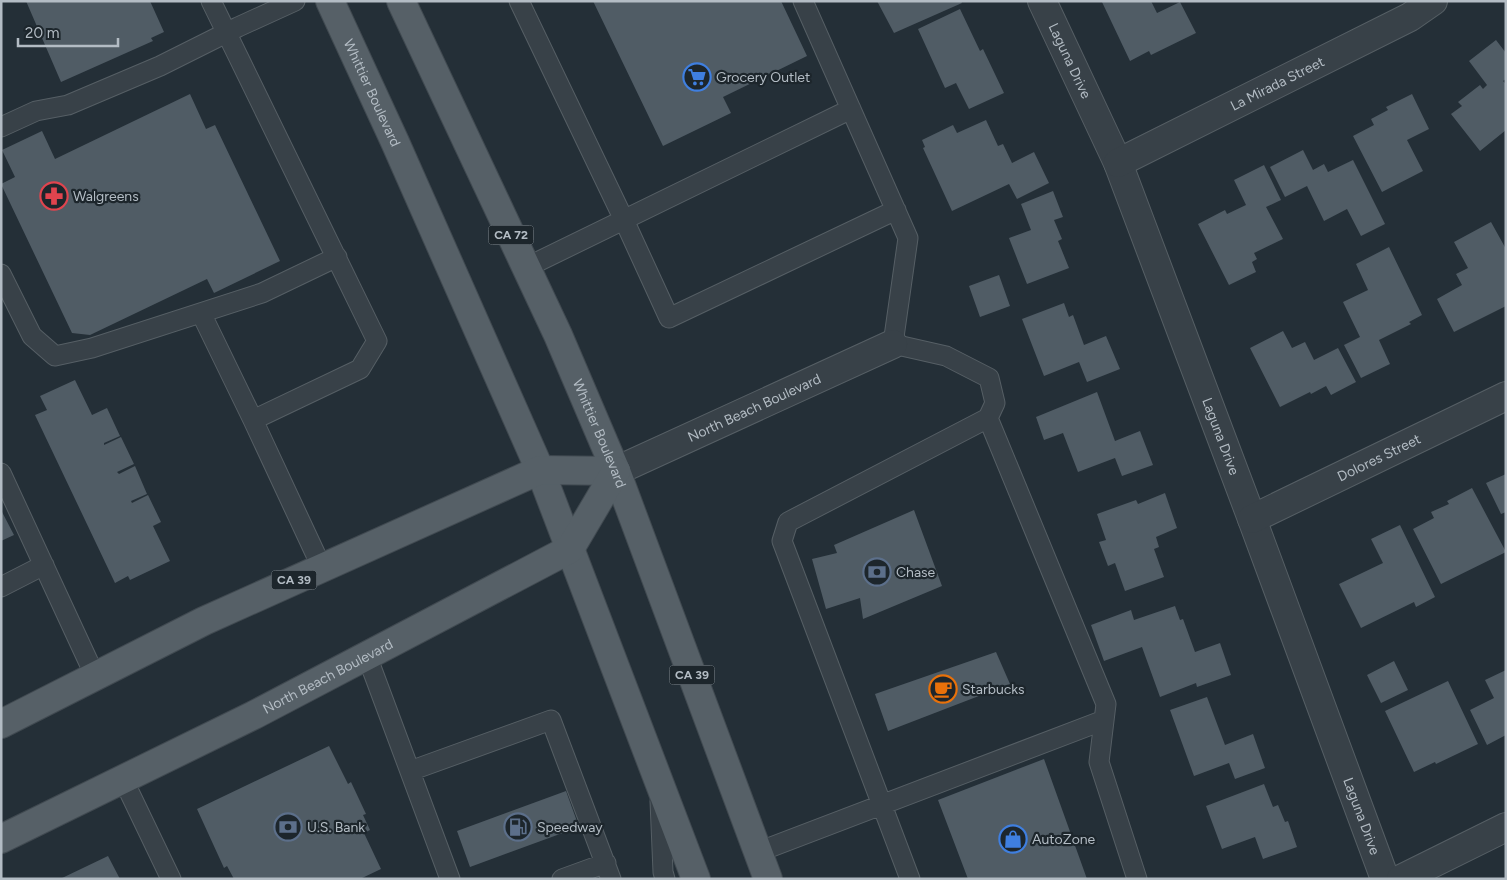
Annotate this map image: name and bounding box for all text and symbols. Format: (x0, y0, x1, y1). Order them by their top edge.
scale bar (18, 15, 118, 47)
street label: Laguna Drive (1045, 21, 1095, 102)
text: 20 m (25, 24, 59, 42)
street label: Whittier Boulevard (340, 36, 404, 149)
street label: La Mirada Street (1228, 53, 1327, 114)
supermarket icon: Grocery Outlet (682, 62, 712, 92)
place label: Grocery Outlet (716, 69, 810, 86)
pharmacy icon: Walgreens (39, 181, 69, 211)
place label: Walgreens (73, 188, 139, 205)
road number: CA 72 (488, 226, 534, 244)
street label: North Beach Boulevard (685, 370, 824, 446)
street label: Whittier Boulevard (569, 377, 630, 490)
street label: Laguna Drive (1198, 395, 1243, 478)
street label: Dolores Street (1335, 431, 1424, 485)
bank icon: Chase (862, 557, 892, 587)
place label: Chase (896, 564, 936, 581)
road number: CA 39 (272, 570, 316, 590)
street label: North Beach Boulevard (260, 636, 396, 718)
road number: CA 39 (670, 666, 714, 684)
cafe icon: Starbucks (928, 674, 958, 704)
place label: Starbucks (962, 681, 1025, 698)
street label: Laguna Drive (1339, 775, 1383, 858)
bank icon: U.S. Bank (273, 812, 303, 842)
fuel station icon: Speedway (503, 812, 533, 842)
place label: U.S. Bank (307, 819, 365, 836)
place label: Speedway (537, 819, 603, 836)
shop icon: AutoZone (998, 824, 1028, 854)
place label: AutoZone (1032, 831, 1096, 848)

